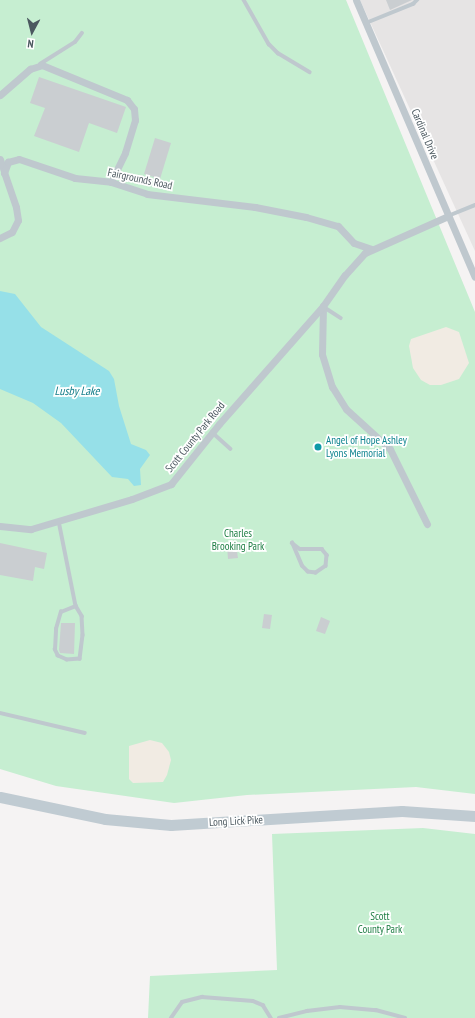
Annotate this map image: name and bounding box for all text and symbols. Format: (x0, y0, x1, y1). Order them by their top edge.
north arrow (12, 12, 52, 52)
text: N (27, 37, 34, 51)
street label: Cardinal Drive (408, 107, 442, 161)
street label: Fairgrounds Road (106, 166, 174, 192)
water label: Lusby Lake (54, 384, 100, 398)
street label: Scott County Park Road (162, 399, 228, 475)
place label: Angel of Hope Ashley Lyons Memorial (326, 434, 407, 460)
marker: Angel of Hope Ashley Lyons Memorial (313, 442, 323, 452)
park label: Charles Brooking Park (212, 527, 264, 553)
street label: Long Lick Pike (209, 813, 263, 829)
park label: Scott County Park (358, 910, 402, 936)

